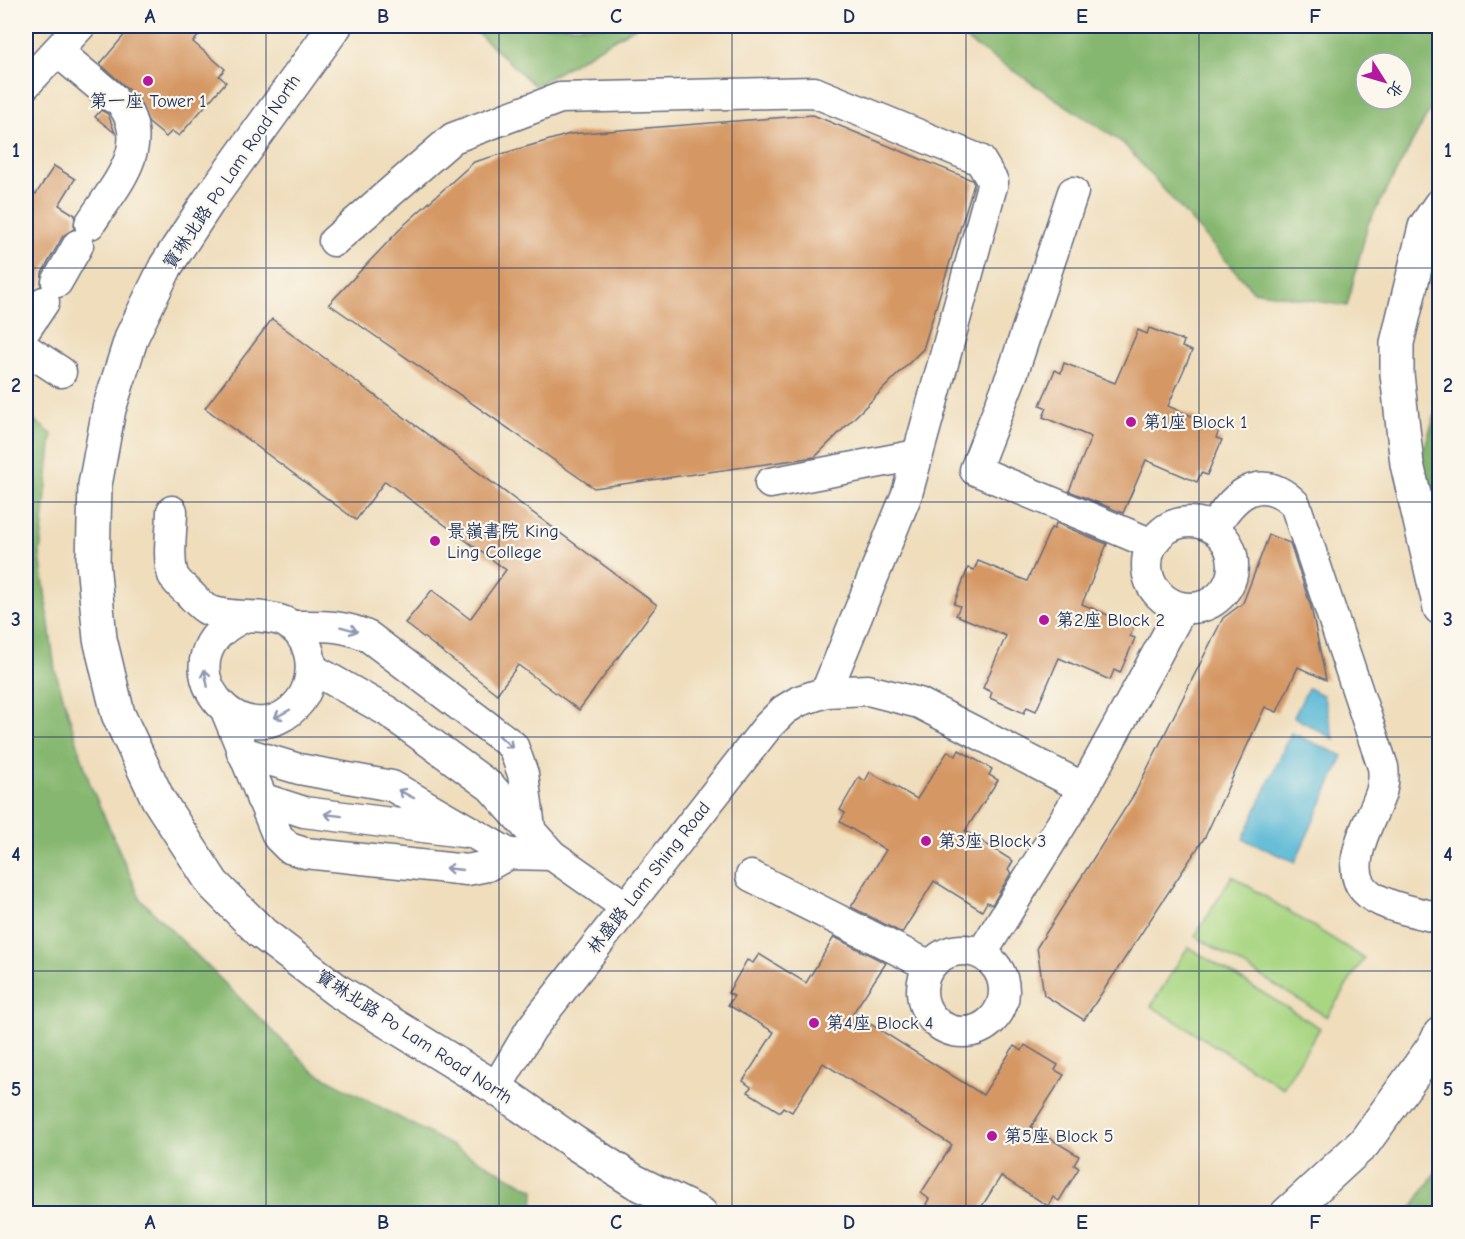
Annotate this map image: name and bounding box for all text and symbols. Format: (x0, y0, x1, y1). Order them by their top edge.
text: A (144, 5, 156, 28)
text: B (377, 5, 389, 28)
text: C (610, 5, 622, 28)
text: D (843, 5, 855, 28)
text: E (1076, 5, 1088, 28)
text: F (1309, 5, 1321, 28)
north arrow (1354, 51, 1414, 111)
street label: 寶琳北路 Po Lam Road North (159, 71, 305, 273)
marker: 第一座 Tower 1 (141, 74, 155, 88)
text: 北 (1383, 78, 1407, 101)
place label: 第一座 Tower 1 (90, 91, 206, 112)
text: 1 (12, 139, 20, 162)
text: 1 (1444, 139, 1452, 162)
text: 2 (11, 374, 21, 397)
text: 2 (1443, 374, 1453, 397)
place label: 第1座 Block 1 (1143, 412, 1247, 433)
marker: 第1座 Block 1 (1124, 415, 1138, 429)
place label: 景嶺書院 King Ling College (447, 521, 559, 563)
marker: 景嶺書院 King Ling College (428, 534, 442, 548)
text: 3 (11, 608, 21, 631)
text: 3 (1443, 608, 1453, 631)
place label: 第2座 Block 2 (1056, 610, 1165, 631)
marker: 第2座 Block 2 (1037, 613, 1051, 627)
one-way arrow (339, 624, 358, 636)
one-way arrow (200, 669, 212, 688)
one-way arrow (274, 708, 291, 720)
one-way arrow (499, 735, 514, 749)
one-way arrow (397, 787, 415, 799)
street label: 林盛路 Lam Shing Road (583, 798, 715, 958)
one-way arrow (324, 810, 344, 821)
place label: 第3座 Block 3 (938, 831, 1046, 852)
marker: 第3座 Block 3 (919, 834, 933, 848)
text: 4 (11, 843, 21, 866)
text: 4 (1443, 843, 1453, 866)
one-way arrow (445, 863, 465, 874)
street label: 寶琳北路 Po Lam Road North (312, 966, 516, 1108)
place label: 第4座 Block 4 (826, 1013, 933, 1034)
marker: 第4座 Block 4 (807, 1016, 821, 1030)
text: 5 (11, 1078, 21, 1101)
text: 5 (1443, 1078, 1453, 1101)
place label: 第5座 Block 5 (1004, 1126, 1114, 1147)
marker: 第5座 Block 5 (985, 1129, 999, 1143)
text: A (144, 1211, 156, 1234)
text: B (377, 1211, 389, 1234)
text: C (610, 1211, 622, 1234)
text: D (843, 1211, 855, 1234)
text: E (1076, 1211, 1088, 1234)
text: F (1309, 1211, 1321, 1234)

